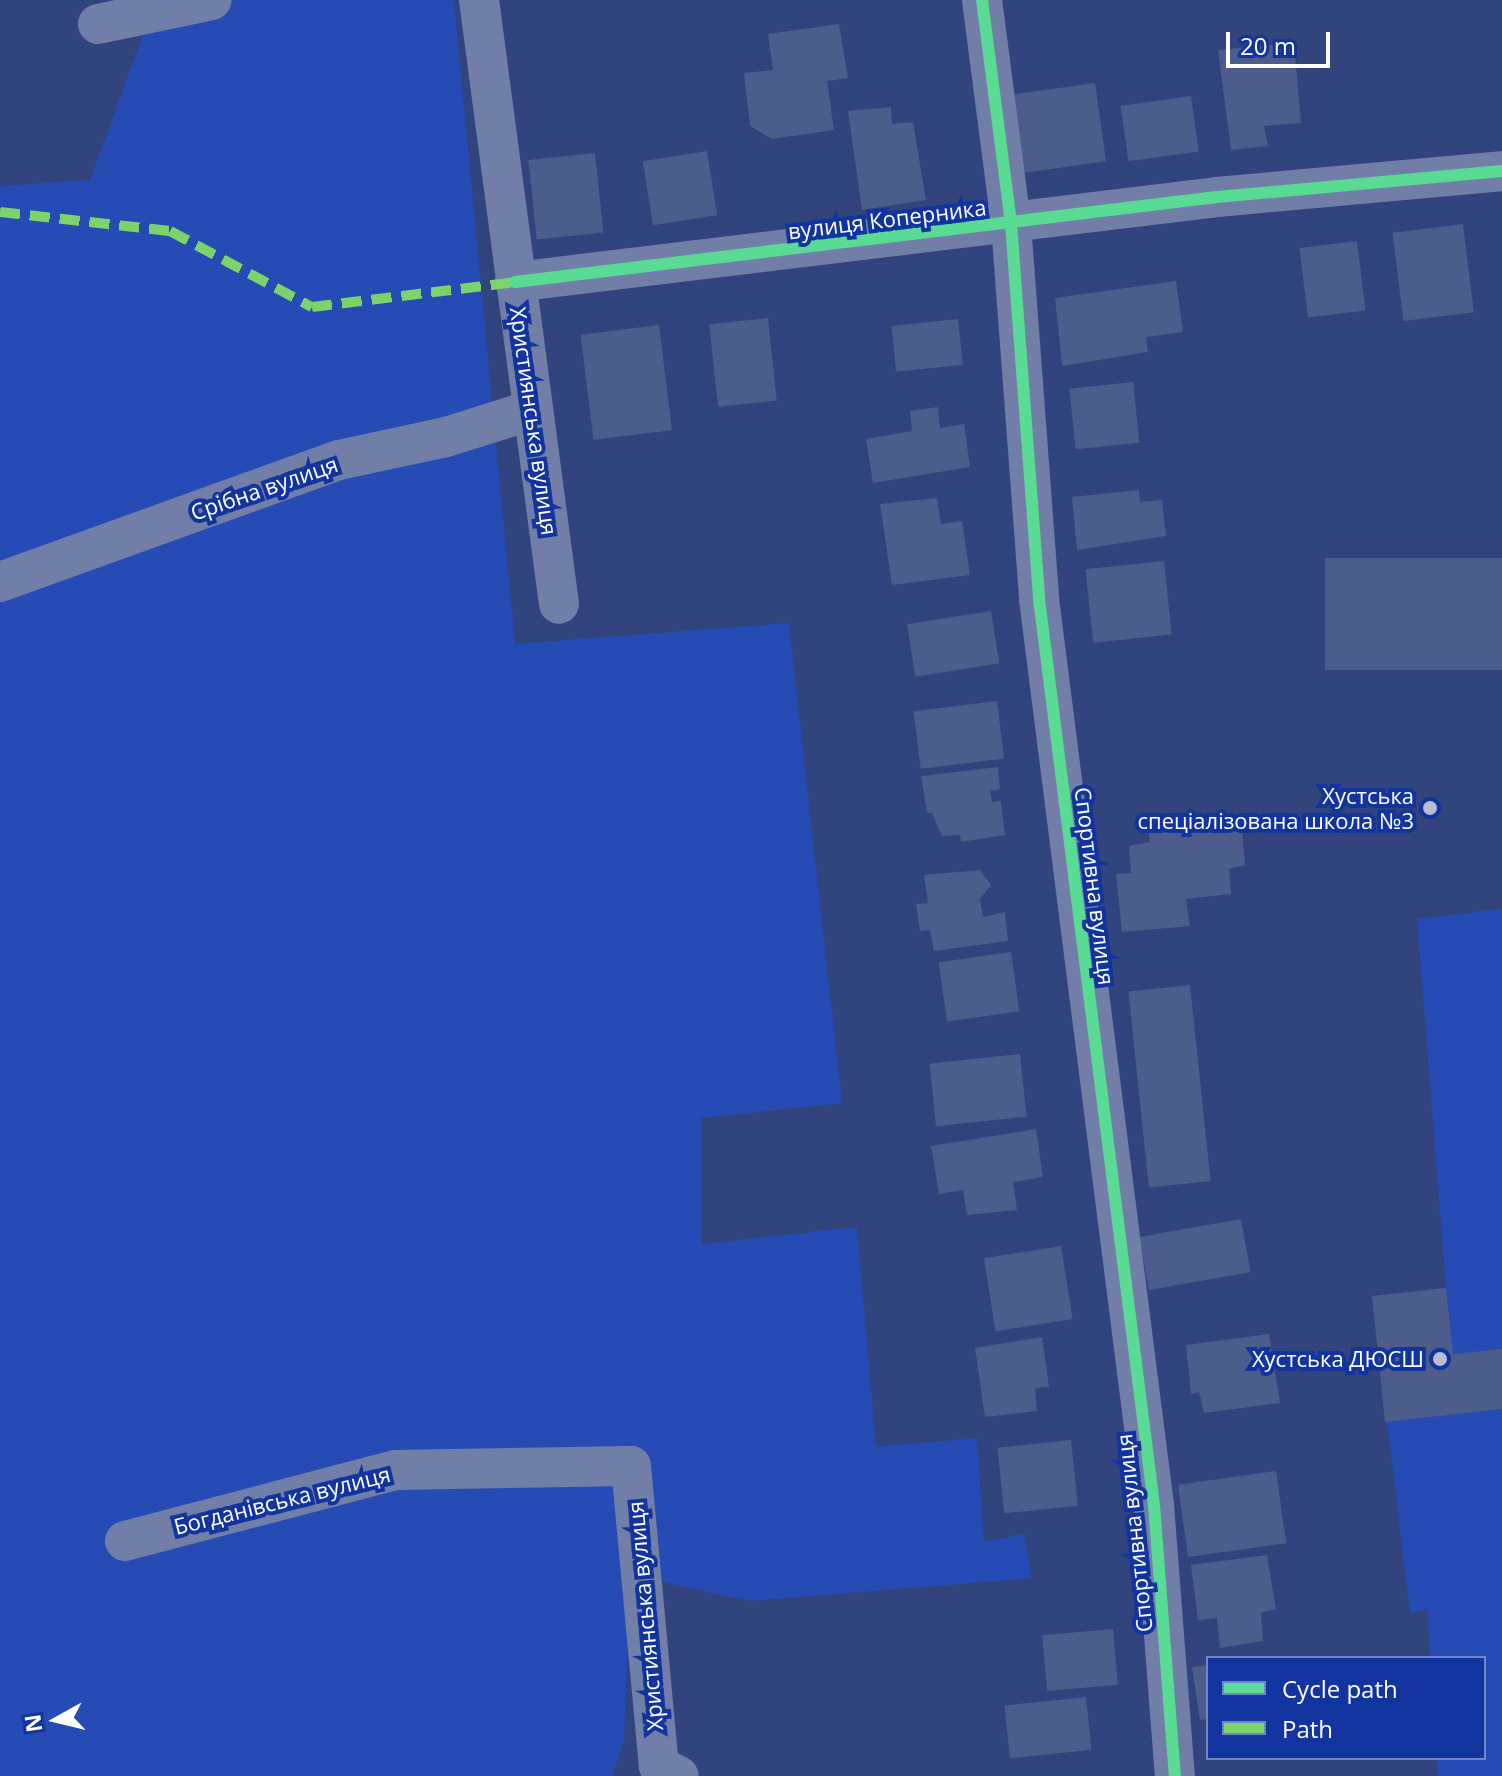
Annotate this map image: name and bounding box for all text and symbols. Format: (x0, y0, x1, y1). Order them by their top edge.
scale bar (1230, 16, 1334, 66)
text: 20 m (1240, 29, 1296, 62)
street label: вулиця Коперника (786, 194, 988, 244)
street label: Християнська вулиця (505, 305, 563, 537)
street label: Срібна вулиця (187, 450, 341, 526)
place label: Хустська спеціалізована школа №3 (1137, 782, 1414, 834)
street label: Спортивна вулиця (1070, 786, 1120, 986)
marker: Хустська спеціалізована школа №3 (1421, 799, 1439, 817)
place label: Хустська ДЮСШ (1252, 1346, 1424, 1372)
marker: Хустська ДЮСШ (1431, 1350, 1449, 1368)
street label: Спортивна вулиця (1110, 1433, 1158, 1633)
street label: Богданівська вулиця (171, 1460, 393, 1540)
street label: Християнська вулиця (622, 1500, 668, 1732)
legend (1206, 1656, 1486, 1760)
text: Cycle path (1282, 1672, 1398, 1705)
north arrow (16, 1680, 96, 1760)
text: N (16, 1712, 48, 1734)
text: Path (1282, 1712, 1333, 1745)

